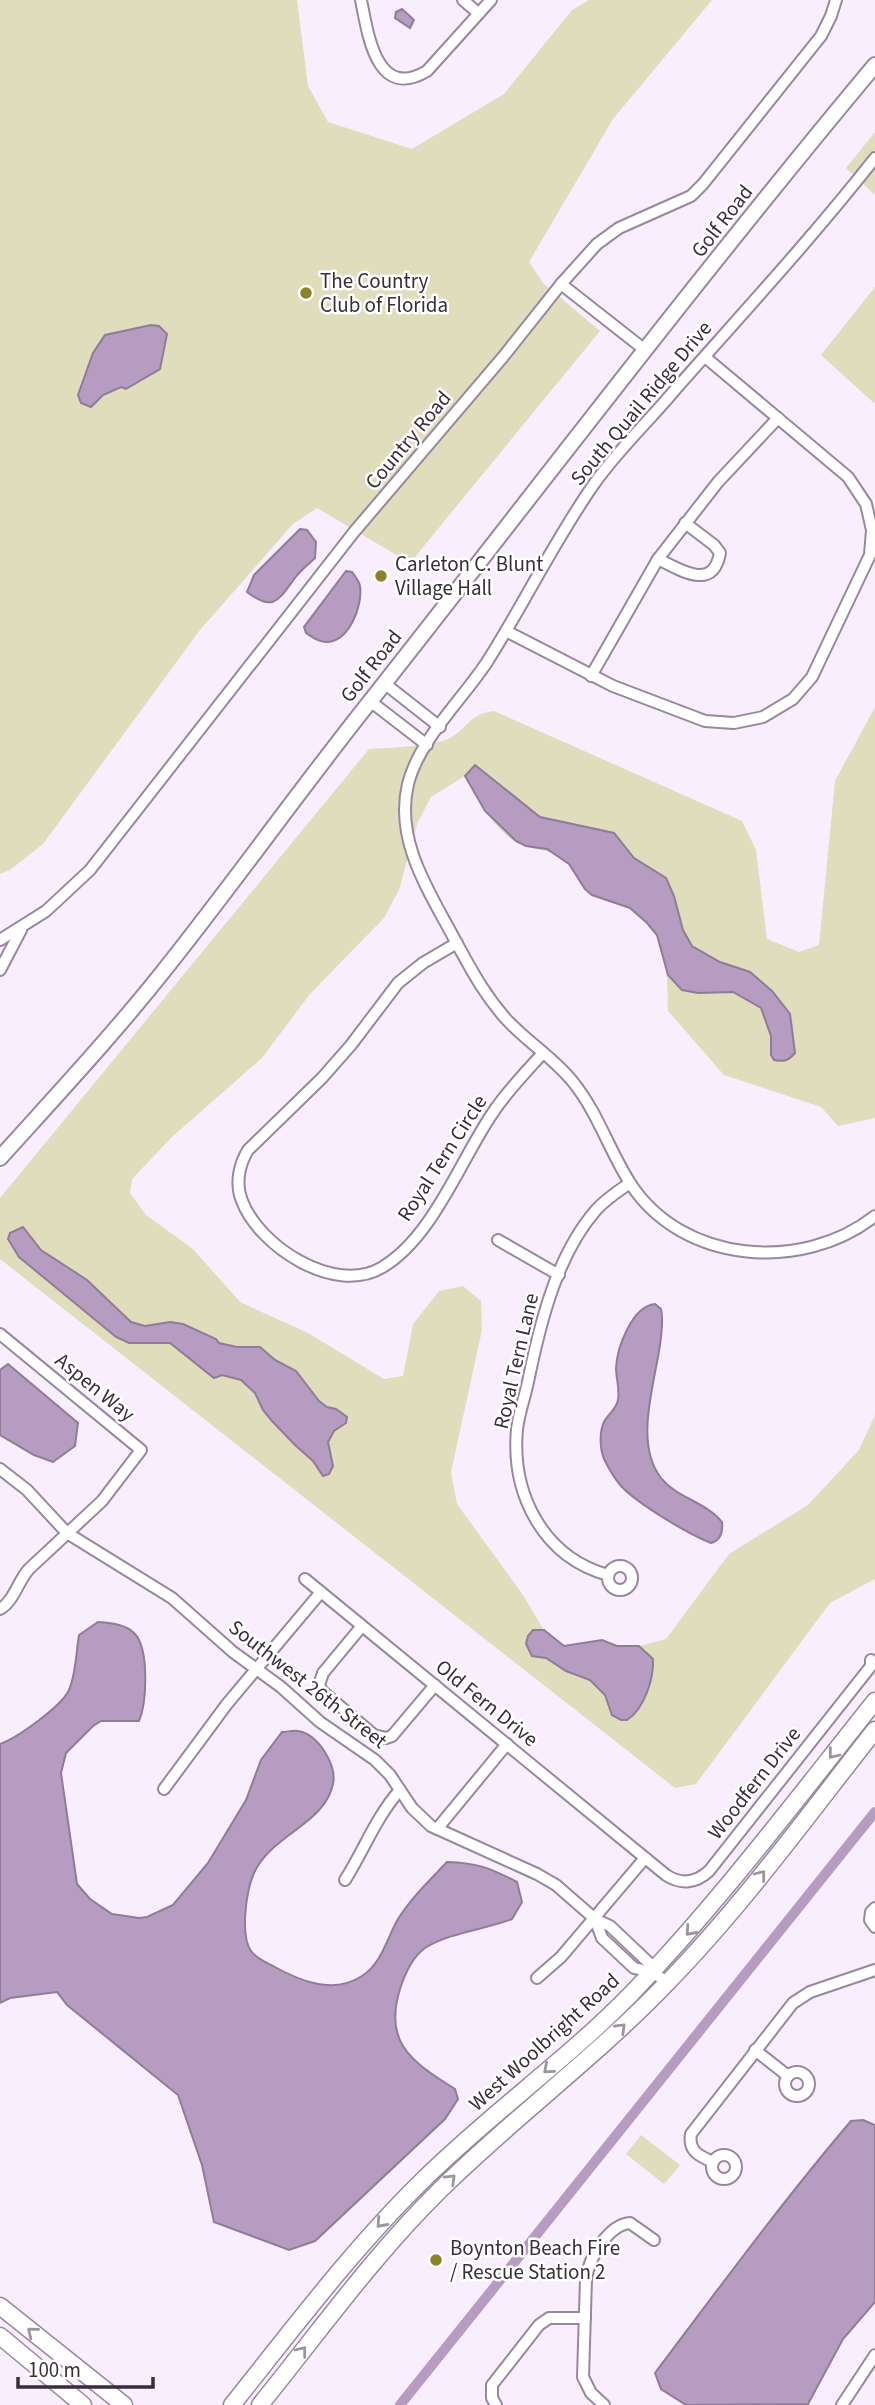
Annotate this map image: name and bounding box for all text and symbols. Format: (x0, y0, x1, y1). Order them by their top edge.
street label: Golf Road (684, 178, 760, 264)
place label: The Country Club of Florida (320, 266, 448, 320)
marker: The Country Club of Florida (298, 285, 314, 301)
street label: South Quail Ridge Drive (563, 314, 719, 492)
street label: Country Road (358, 384, 458, 496)
place label: Carleton C. Blunt Village Hall (395, 549, 543, 603)
marker: Carleton C. Blunt Village Hall (373, 568, 389, 584)
street label: Golf Road (333, 623, 409, 709)
street label: Royal Tern Circle (390, 1089, 494, 1227)
street label: Royal Tern Lane (486, 1290, 546, 1432)
street label: Aspen Way (49, 1345, 141, 1429)
street label: Southwest 26th Street (222, 1612, 394, 1756)
street label: Old Fern Drive (429, 1652, 545, 1754)
street label: Woodfern Drive (700, 1720, 808, 1846)
one-way arrow (828, 1747, 841, 1759)
one-way arrow (752, 1871, 765, 1883)
one-way arrow (686, 1923, 698, 1936)
street label: West Woolbright Road (462, 1966, 626, 2118)
one-way arrow (613, 2024, 626, 2037)
one-way arrow (543, 2061, 556, 2073)
one-way arrow (443, 2175, 456, 2188)
one-way arrow (377, 2215, 390, 2228)
place label: Boynton Beach Fire / Rescue Station 2 (450, 2233, 620, 2287)
marker: Boynton Beach Fire / Rescue Station 2 (428, 2252, 444, 2268)
one-way arrow (27, 2327, 40, 2340)
scale bar (18, 2346, 152, 2390)
one-way arrow (294, 2347, 307, 2359)
text: 100 m (28, 2355, 81, 2385)

